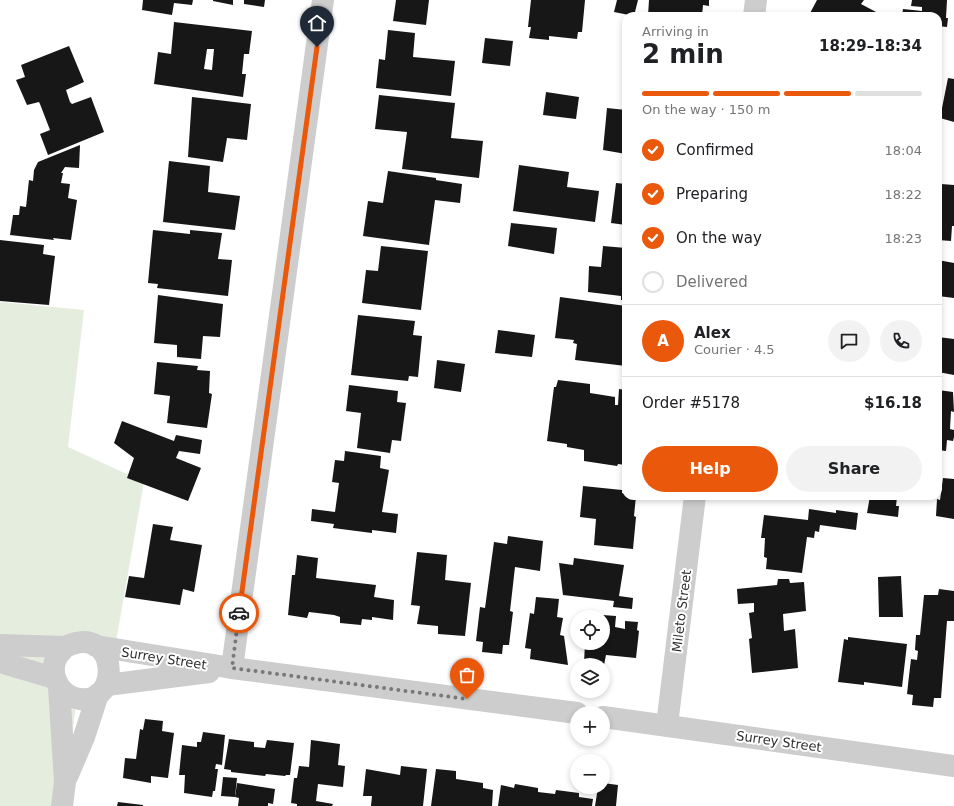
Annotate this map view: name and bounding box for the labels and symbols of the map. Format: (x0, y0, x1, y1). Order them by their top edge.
pin (300, 6, 334, 47)
street label: Mileto Street (669, 569, 694, 653)
courier (219, 593, 259, 633)
street label: Surrey Street (120, 644, 208, 673)
pin (450, 658, 484, 699)
street label: Surrey Street (735, 728, 823, 755)

